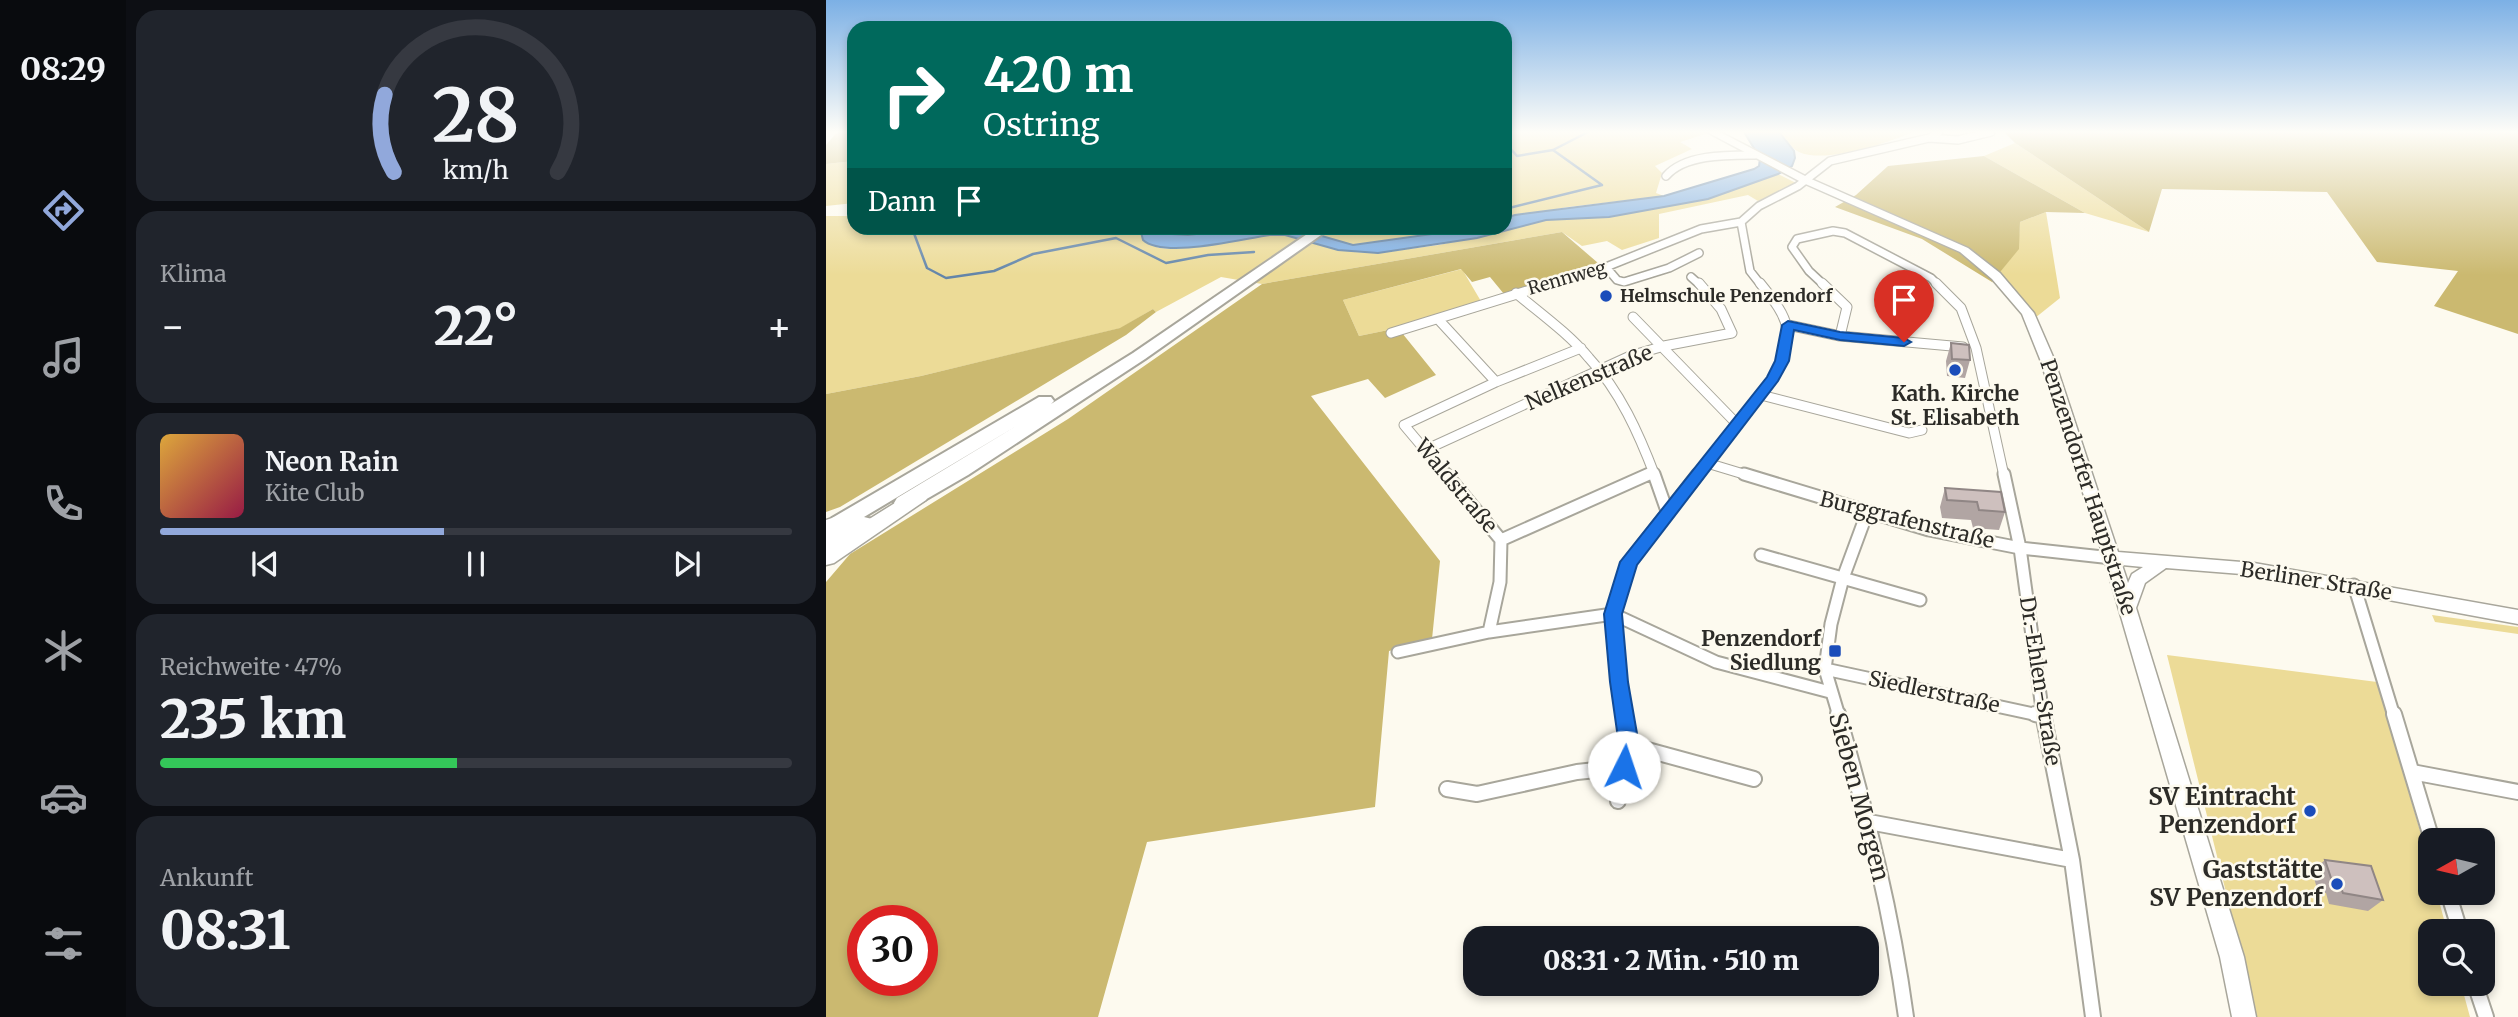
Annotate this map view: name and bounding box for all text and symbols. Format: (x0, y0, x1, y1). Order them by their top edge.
text: 420 m (983, 44, 1134, 105)
text: 08:29 (20, 49, 106, 89)
icon: right (868, 49, 959, 140)
text: 28 (432, 70, 520, 162)
text: Ostring (983, 105, 1100, 145)
text: km/h (443, 154, 509, 186)
icon: arrive (950, 182, 988, 220)
text: Dann (868, 185, 936, 218)
icon: directions (39, 186, 88, 235)
street label: Rennweg (1525, 255, 1609, 300)
text: Klima (160, 259, 227, 288)
pin (1874, 270, 1934, 342)
icon: arrive (1885, 281, 1923, 319)
place label: Helmschule Penzendorf (1620, 284, 1833, 307)
marker: Helmschule Penzendorf (1598, 288, 1614, 304)
text: 22° (434, 294, 518, 359)
text: − (160, 303, 185, 350)
text: + (767, 303, 792, 350)
icon: music (39, 333, 88, 382)
street label: Nelkenstraße (1521, 339, 1656, 416)
street label: Penzendorfer Hauptstraße (2034, 355, 2143, 618)
marker: Kath. Kirche St. Elisabeth (1947, 362, 1963, 378)
place label: Kath. Kirche St. Elisabeth (1890, 380, 2020, 431)
street label: Waldstraße (1409, 432, 1504, 538)
text: Neon Rain (265, 445, 399, 478)
text: Kite Club (265, 478, 364, 507)
icon: phone (39, 479, 88, 528)
street label: Burggrafenstraße (1817, 485, 1997, 554)
icon: previous (246, 545, 284, 583)
icon: pause (457, 545, 495, 583)
icon: next (668, 545, 706, 583)
street label: Berliner Straße (2238, 555, 2394, 606)
street label: Dr.-Ehlen-Straße (2014, 594, 2067, 768)
place label: Penzendorf Siedlung (1701, 625, 1823, 676)
icon: climate (39, 626, 88, 675)
marker: Penzendorf Siedlung (1827, 643, 1843, 659)
text: Reichweite · 47% (160, 652, 342, 681)
street label: Siedlerstraße (1866, 664, 2002, 719)
text: 235 km (160, 687, 346, 752)
street label: Sieben Morgen (1822, 709, 1897, 885)
position arrow (1587, 730, 1661, 804)
icon: car (39, 773, 88, 822)
place label: SV Eintracht Penzendorf (2148, 781, 2297, 840)
marker: SV Eintracht Penzendorf (2302, 803, 2318, 819)
north arrow (2418, 828, 2496, 905)
map controls (2418, 828, 2495, 996)
place label: Gaststätte SV Penzendorf (2149, 854, 2324, 913)
text: Ankunft (160, 863, 253, 892)
marker: Gaststätte SV Penzendorf (2329, 876, 2345, 892)
text: 08:31 (160, 898, 290, 963)
speed limit sign: 30 (847, 905, 938, 996)
icon: filters (39, 919, 88, 968)
button: search (2418, 919, 2495, 996)
text: 08:31 · 2 Min. · 510 m (1543, 944, 1799, 977)

